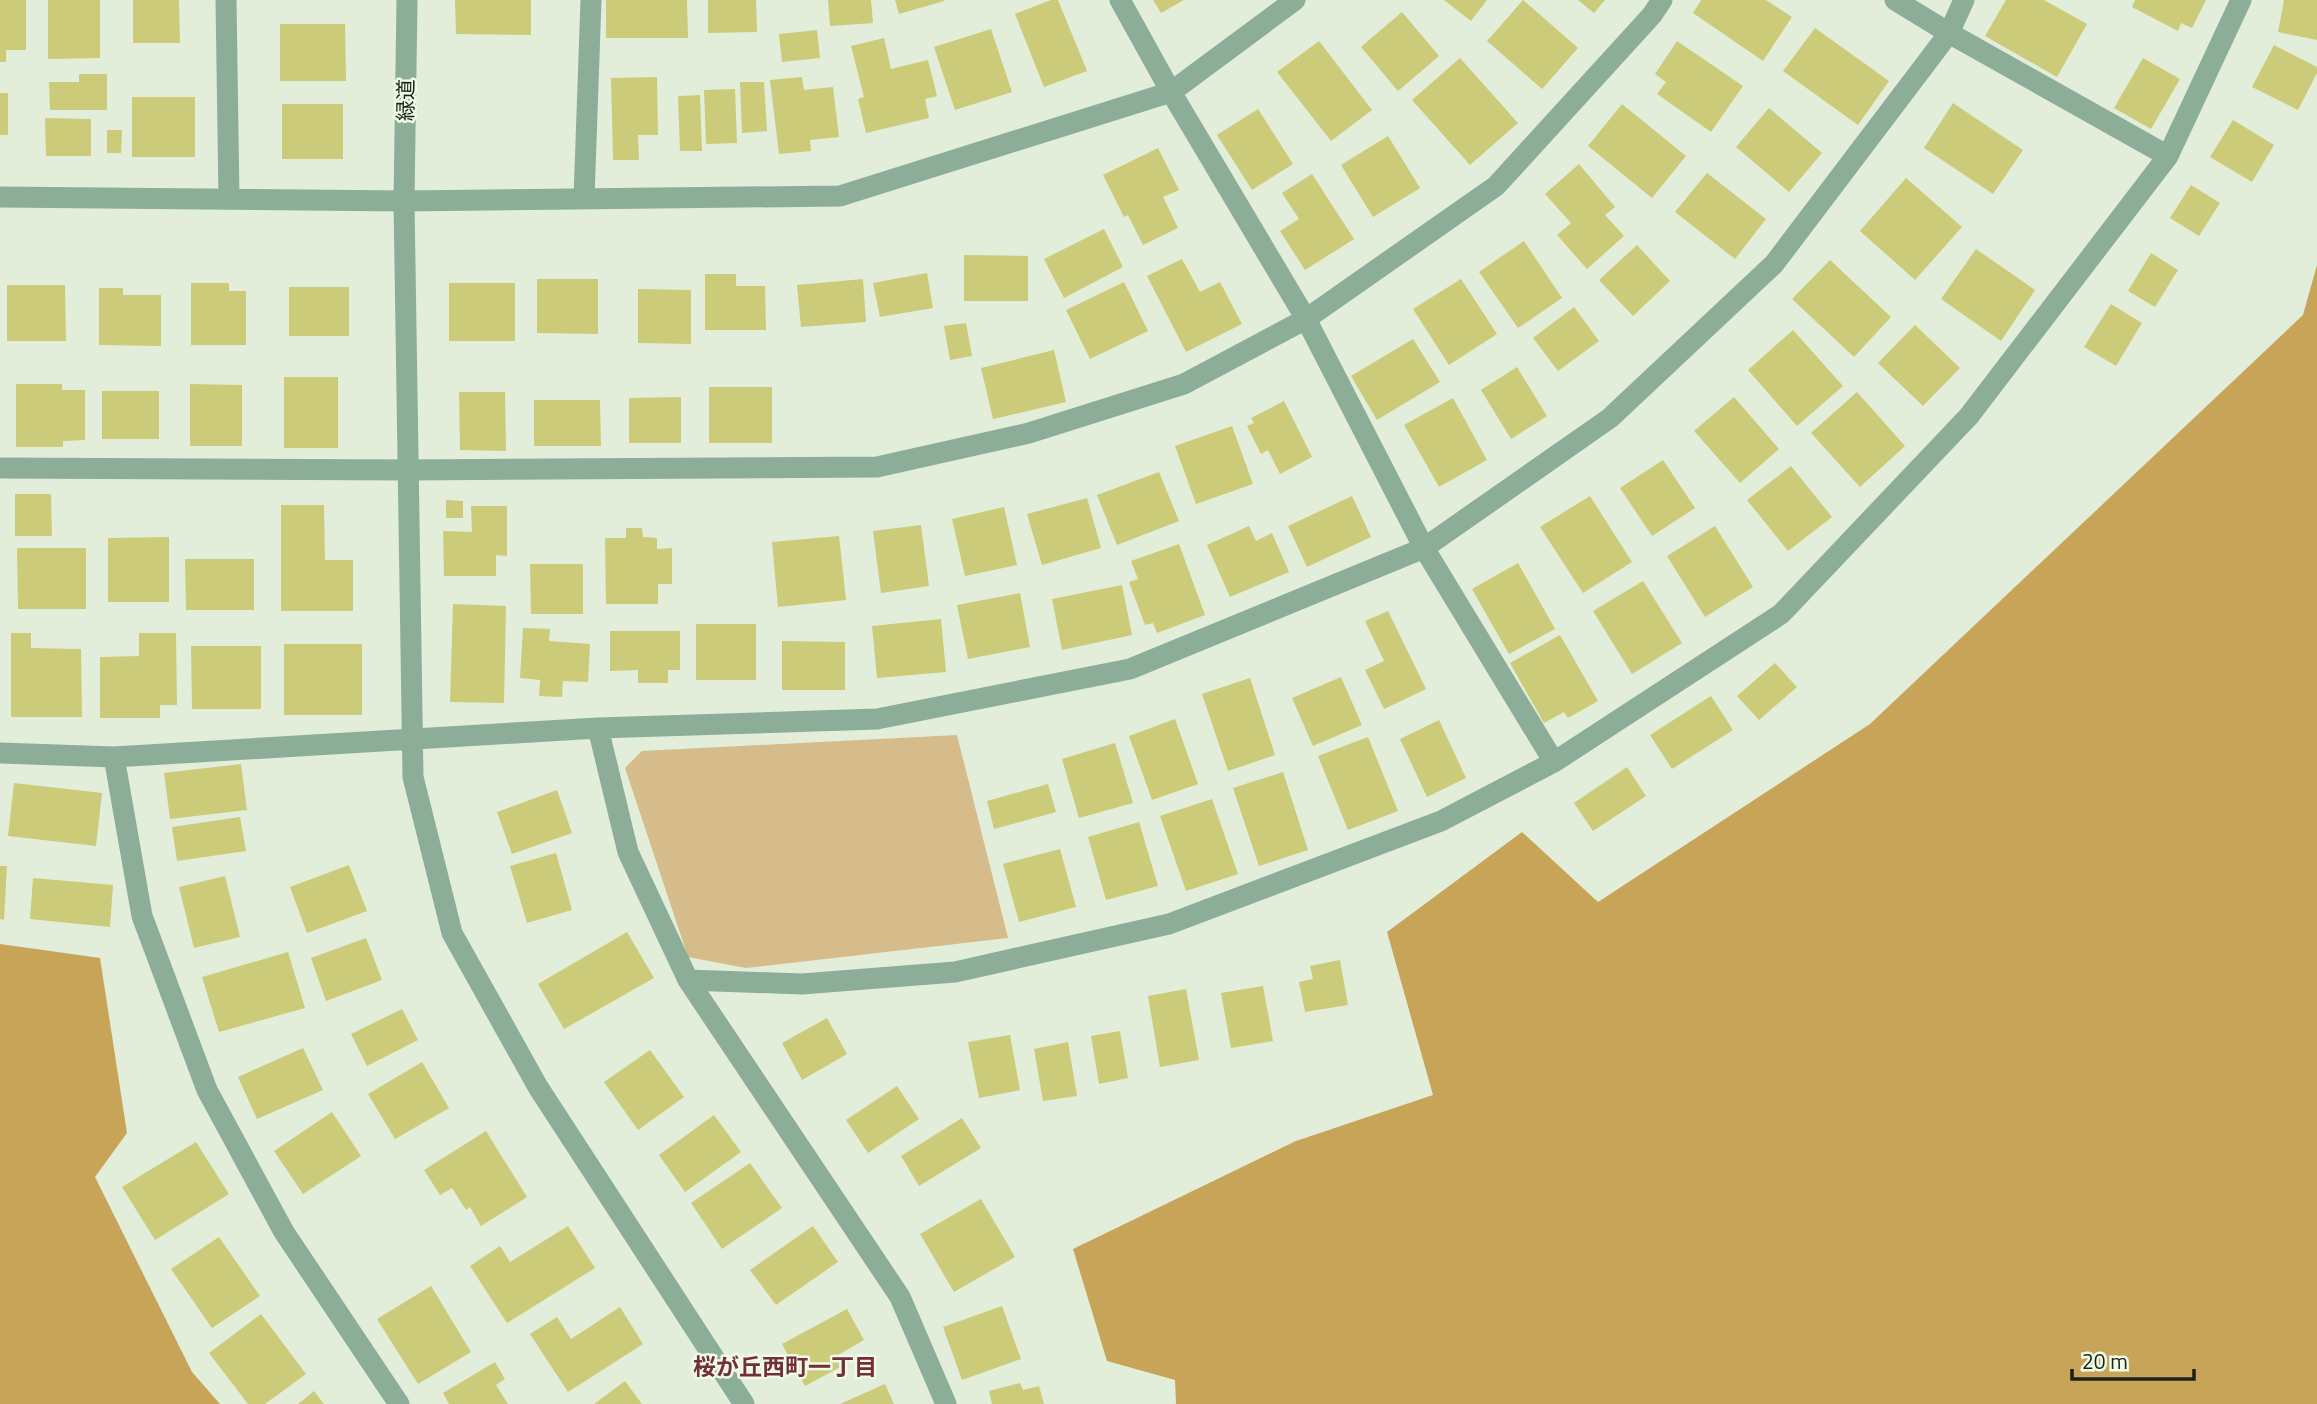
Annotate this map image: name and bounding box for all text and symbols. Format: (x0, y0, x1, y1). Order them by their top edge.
street label: 緑道 (389, 79, 421, 121)
scale bar (2072, 1338, 2194, 1382)
text: 20 m (2082, 1345, 2128, 1377)
district label: 桜が丘西町一丁目 (693, 1349, 877, 1384)

